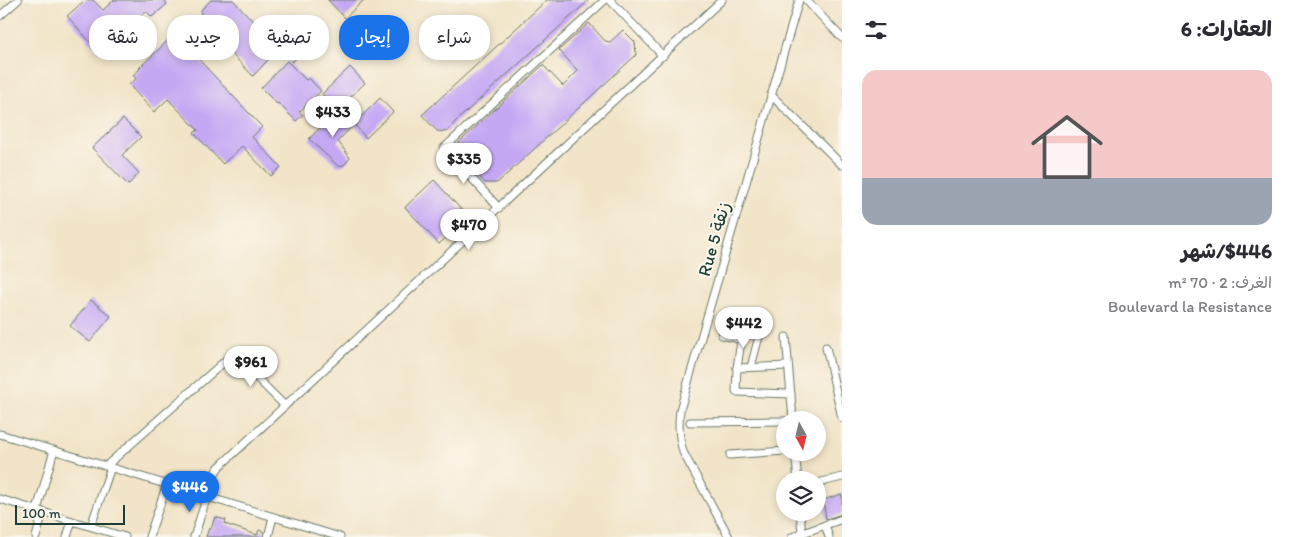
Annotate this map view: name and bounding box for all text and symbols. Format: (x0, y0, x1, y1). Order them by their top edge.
chip: شقة (89, 15, 157, 60)
chip: جديد (167, 15, 239, 60)
chip: تصفية (249, 15, 329, 60)
chip: إيجار (339, 15, 409, 60)
chip: شراء (419, 15, 490, 60)
icon: filters (862, 16, 890, 44)
text: العقارات: 6 (1181, 16, 1272, 41)
pin: $433 (303, 96, 363, 138)
text: $433 (315, 102, 351, 121)
icon: home (1022, 102, 1112, 192)
pin: $335 (434, 142, 494, 185)
text: $335 (447, 149, 481, 168)
street label: Rue 5 زنقة (693, 199, 735, 279)
pin: $470 (439, 208, 499, 251)
text: $470 (451, 215, 487, 234)
text: $446/شهر (1181, 238, 1272, 263)
text: الغرف: 2 · 70 m² (1168, 273, 1272, 292)
text: Boulevard la Resistance (1108, 297, 1272, 316)
pin: $442 (714, 306, 774, 349)
text: $442 (726, 313, 762, 332)
pin: $961 (221, 346, 281, 388)
text: $961 (235, 352, 267, 371)
north arrow (776, 411, 826, 461)
map controls (776, 411, 826, 521)
pin: $446 (160, 470, 220, 513)
button: layers (776, 471, 826, 521)
text: $446 (172, 477, 208, 496)
scale bar (15, 502, 125, 525)
text: 100 m (22, 505, 61, 522)

